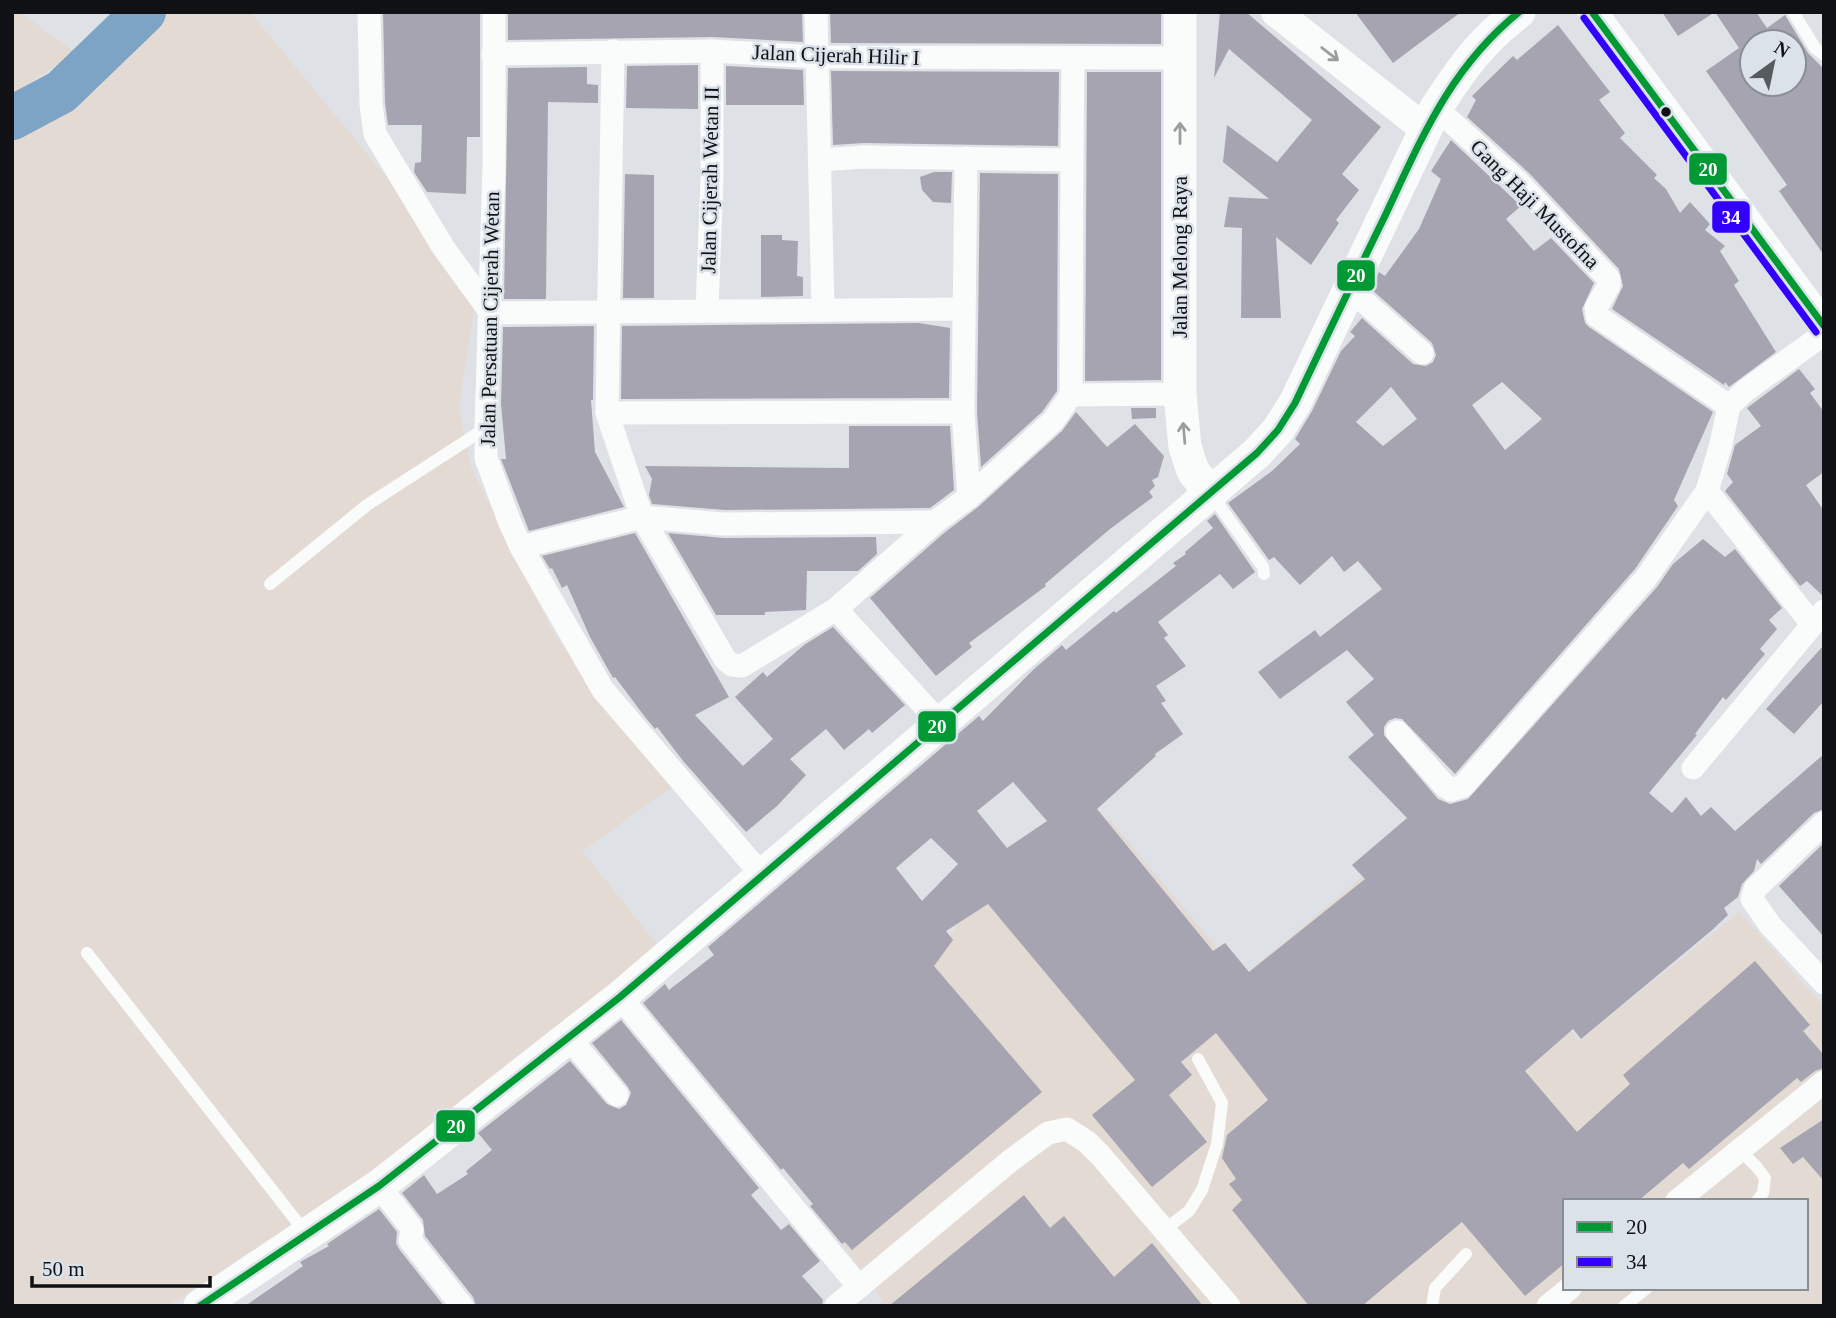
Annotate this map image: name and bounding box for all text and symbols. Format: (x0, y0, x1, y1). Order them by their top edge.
north arrow (1738, 28, 1808, 98)
text: N (1771, 37, 1794, 62)
street label: Jalan Cijerah Hilir I (752, 40, 920, 70)
one-way arrow (1320, 47, 1339, 62)
street label: Jalan Cijerah Wetan II (696, 86, 724, 274)
unlabelled marker (1659, 105, 1673, 119)
one-way arrow (1173, 121, 1187, 144)
street label: Gang Haji Mustofna (1465, 134, 1605, 274)
line badge: 20 (1688, 152, 1728, 186)
text: 20 (1699, 159, 1718, 180)
street label: Jalan Melong Raya (1168, 175, 1192, 338)
street label: Jalan Persatuan Cijerah Wetan (476, 191, 504, 447)
line badge: 34 (1711, 200, 1751, 234)
text: 34 (1722, 207, 1741, 228)
line badge: 20 (1336, 259, 1376, 292)
text: 20 (1347, 265, 1366, 286)
one-way arrow (1177, 423, 1190, 445)
line badge: 20 (917, 710, 957, 743)
text: 20 (928, 716, 947, 737)
line badge: 20 (435, 1109, 476, 1143)
text: 20 (447, 1116, 466, 1137)
legend (1563, 1199, 1808, 1290)
text: 20 (1626, 1215, 1647, 1239)
scale bar (32, 1244, 210, 1288)
text: 34 (1626, 1250, 1648, 1274)
text: 50 m (42, 1257, 85, 1281)

